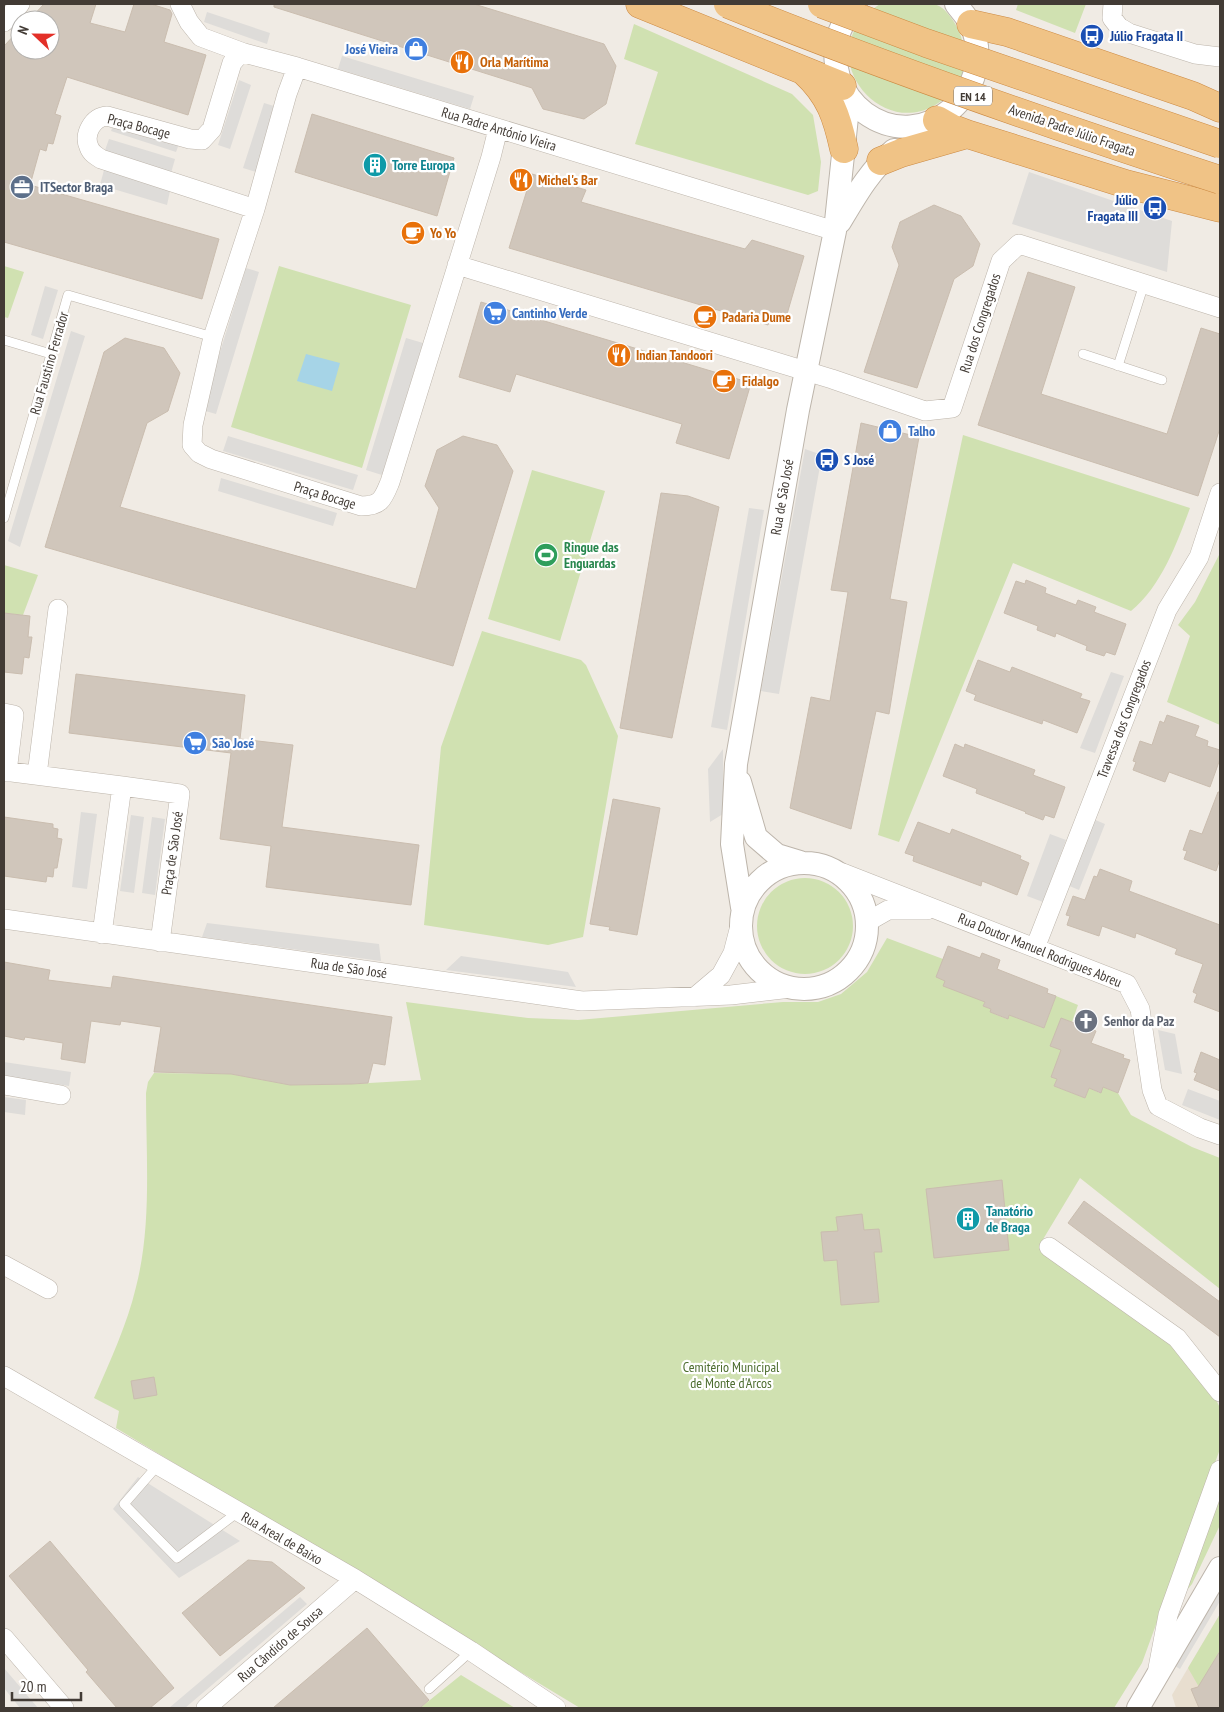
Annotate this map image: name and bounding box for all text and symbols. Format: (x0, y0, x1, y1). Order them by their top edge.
north arrow (10, 10, 60, 60)
text: N (13, 23, 33, 37)
bus stop icon: Júlio Fragata II (1079, 23, 1105, 49)
place label: Júlio Fragata II (1109, 27, 1183, 45)
shop icon: José Vieira (403, 36, 429, 62)
place label: José Vieira (344, 40, 398, 58)
restaurant icon: Orla Marítima (449, 49, 475, 75)
place label: Orla Marítima (480, 53, 549, 71)
road number: EN 14 (954, 86, 992, 105)
street label: Avenida Padre Júlio Fragata (1006, 100, 1138, 160)
street label: Rua Padre António Vieira (439, 103, 559, 155)
street label: Praça Bocage (106, 110, 172, 143)
building icon: Torre Europa (362, 152, 388, 178)
place label: Torre Europa (392, 156, 455, 174)
restaurant icon: Michel's Bar (508, 167, 534, 193)
place label: Michel's Bar (538, 171, 599, 189)
office icon: ITSector Braga (9, 174, 35, 200)
place label: ITSector Braga (40, 178, 113, 196)
place label: Júlio Fragata III (1088, 191, 1138, 225)
bus stop icon: Júlio Fragata III (1142, 195, 1168, 221)
cafe icon: Yo Yo (400, 220, 426, 246)
place label: Yo Yo (429, 224, 456, 242)
street label: Rua dos Congregados (955, 271, 1005, 375)
supermarket icon: Cantinho Verde (482, 300, 508, 326)
place label: Cantinho Verde (512, 304, 587, 322)
cafe icon: Padaria Dume (692, 304, 718, 330)
place label: Padaria Dume (722, 308, 791, 326)
street label: Rua Faustino Ferrador (26, 309, 72, 417)
restaurant icon: Indian Tandoori (606, 342, 632, 368)
place label: Indian Tandoori (636, 346, 713, 364)
cafe icon: Fidalgo (711, 368, 737, 394)
place label: Fidalgo (742, 372, 779, 390)
shop icon: Talho (877, 418, 903, 444)
place label: Talho (908, 422, 935, 440)
bus stop icon: S José (814, 447, 840, 473)
place label: S José (844, 451, 874, 469)
street label: Rua de São José (766, 457, 798, 536)
street label: Praça Bocage (292, 477, 358, 513)
place label: Ringue das Enguardas (564, 538, 619, 572)
sports icon: Ringue das Enguardas (533, 542, 559, 568)
street label: Travessa dos Congregados (1093, 657, 1155, 781)
supermarket icon: São José (182, 730, 208, 756)
place label: São José (212, 734, 254, 752)
street label: Praça de São José (157, 810, 187, 896)
street label: Rua Doutor Manuel Rodrigues Abreu (956, 909, 1124, 991)
street label: Rua de São José (310, 954, 388, 982)
church icon: Senhor da Paz (1073, 1008, 1099, 1034)
place label: Senhor da Paz (1104, 1012, 1174, 1030)
place label: Tanatório de Braga (986, 1202, 1033, 1236)
building icon: Tanatório de Braga (955, 1206, 981, 1232)
park label: Cemitério Municipal de Monte d'Arcos (683, 1358, 780, 1392)
street label: Rua Areal de Baixo (238, 1508, 326, 1568)
street label: Rua Cândido de Sousa (234, 1602, 326, 1686)
scale bar (12, 1670, 81, 1702)
text: 20 m (20, 1677, 46, 1696)

